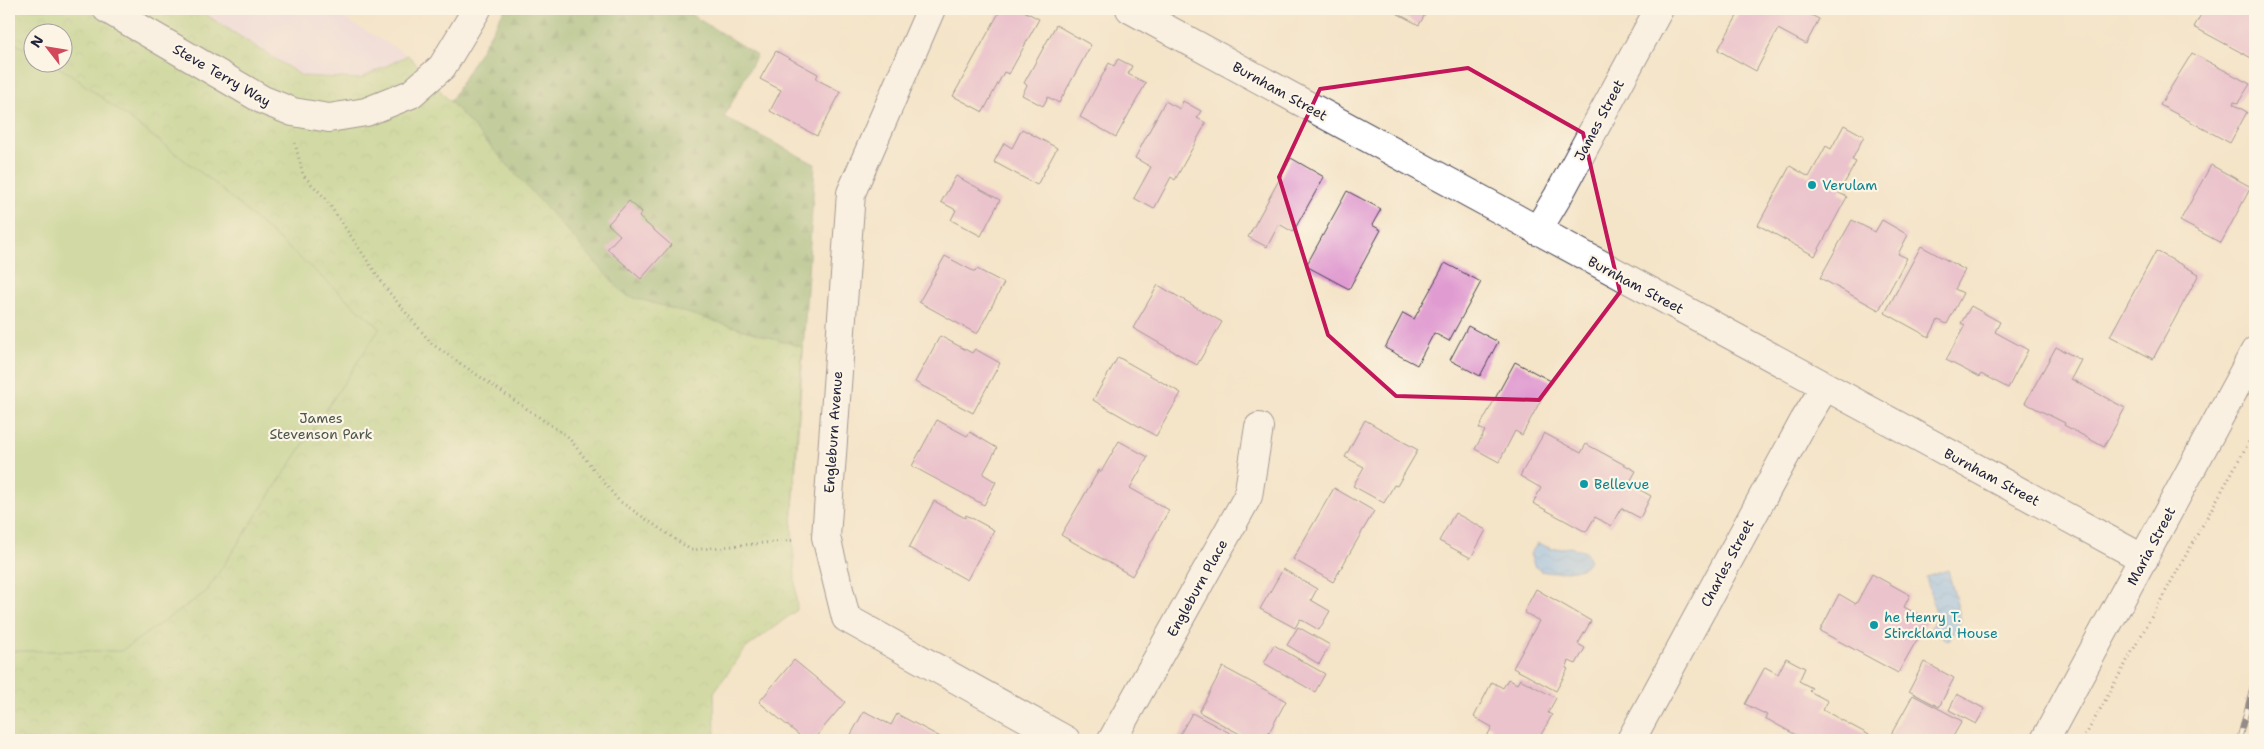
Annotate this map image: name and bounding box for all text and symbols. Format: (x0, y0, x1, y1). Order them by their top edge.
north arrow (22, 22, 72, 72)
text: N (26, 32, 47, 51)
street label: Steve Terry Way (170, 40, 274, 110)
street label: Burnham Street (1229, 57, 1331, 125)
street label: James Street (1570, 76, 1628, 164)
place label: Verulam (1822, 176, 1877, 194)
marker: Verulam (1806, 179, 1818, 191)
street label: Burnham Street (1585, 252, 1687, 318)
street label: Engleburn Avenue (820, 370, 846, 494)
park label: James Stevenson Park (269, 409, 373, 443)
street label: Burnham Street (1941, 444, 2043, 510)
place label: Bellevue (1594, 475, 1649, 493)
marker: Bellevue (1578, 478, 1590, 490)
street label: Maria Street (2123, 504, 2179, 588)
street label: Charles Street (1696, 516, 1758, 610)
street label: Engleburn Place (1163, 536, 1231, 640)
place label: he Henry T. Stirckland House (1884, 608, 1998, 642)
marker: he Henry T. Stirckland House (1868, 619, 1880, 631)

